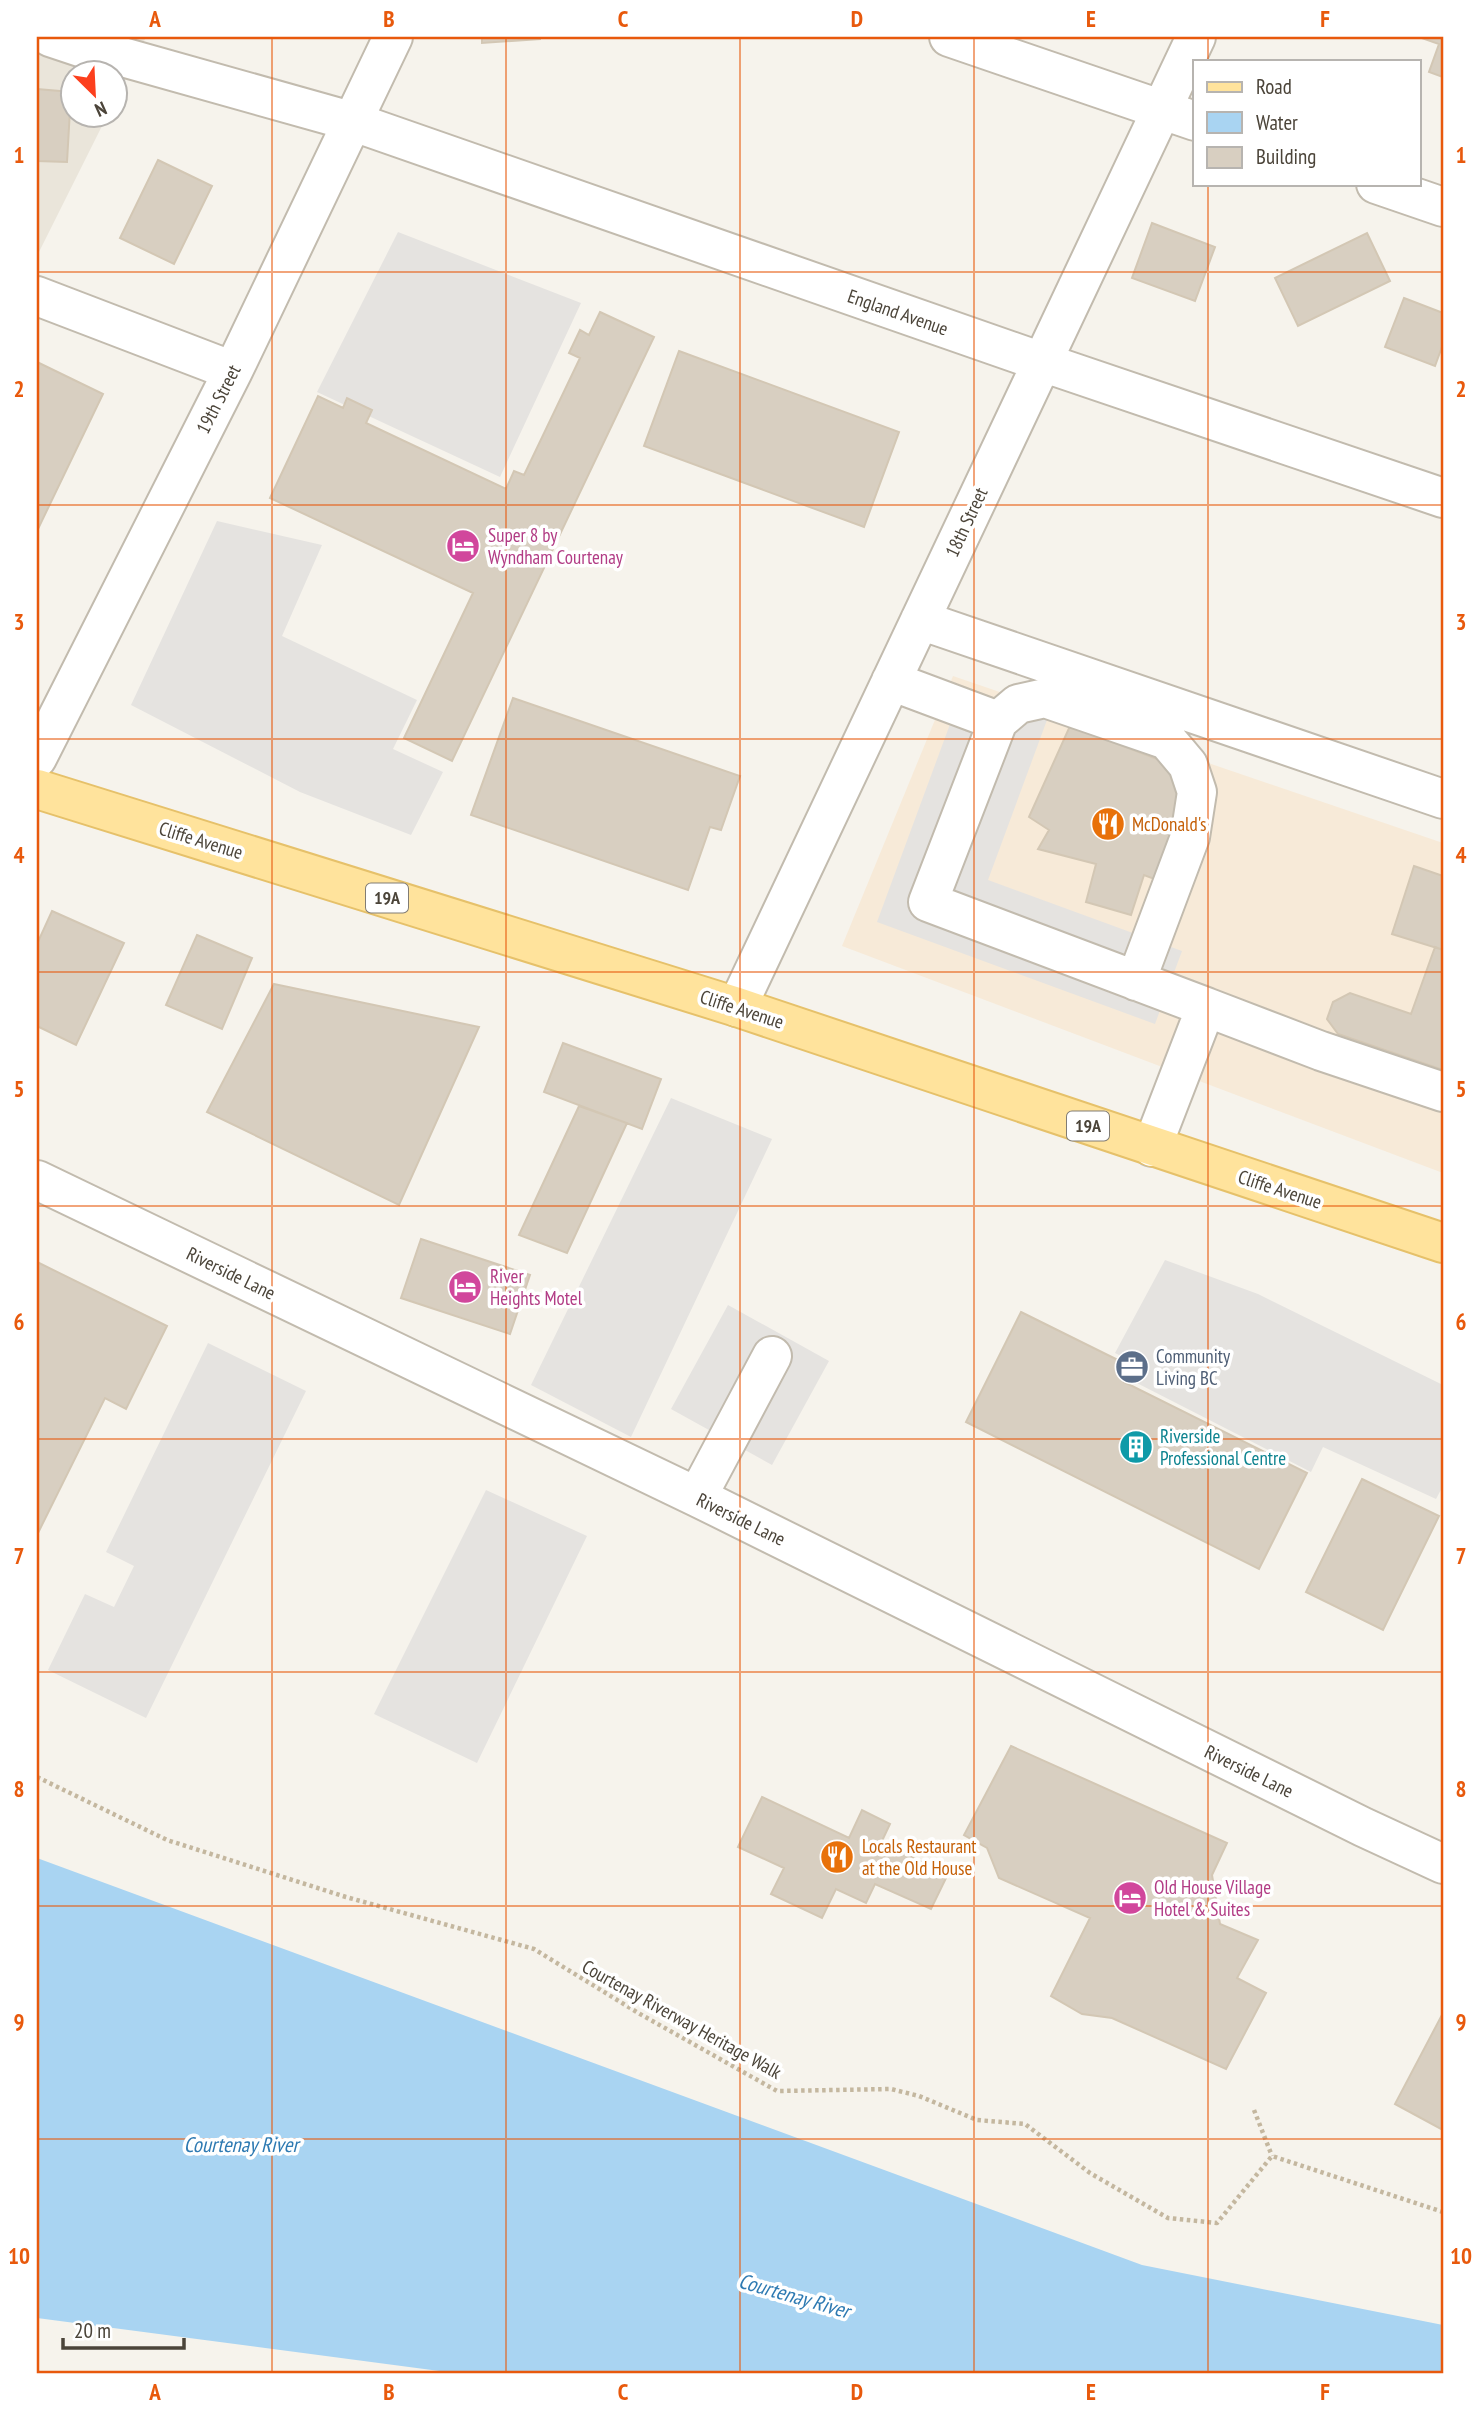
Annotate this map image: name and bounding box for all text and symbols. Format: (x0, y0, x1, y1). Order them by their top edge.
text: A (148, 4, 161, 33)
text: B (383, 4, 395, 33)
text: C (618, 4, 629, 33)
text: D (851, 4, 863, 33)
text: E (1086, 4, 1096, 33)
text: F (1320, 4, 1330, 33)
north arrow (60, 60, 130, 130)
legend (1193, 60, 1420, 186)
text: Road (1256, 73, 1292, 100)
text: N (91, 96, 110, 123)
text: Water (1256, 109, 1298, 136)
text: 1 (14, 140, 25, 169)
text: 1 (1456, 140, 1467, 169)
text: Building (1256, 143, 1316, 170)
street label: England Avenue (845, 284, 952, 340)
street label: 19th Street (190, 360, 246, 437)
text: 2 (14, 374, 25, 403)
text: 2 (1456, 374, 1467, 403)
street label: 18th Street (939, 483, 993, 561)
place label: Super 8 by Wyndham Courtenay (488, 523, 624, 569)
hotel icon: Super 8 by Wyndham Courtenay (444, 527, 482, 565)
text: 3 (14, 607, 25, 636)
text: 3 (1456, 607, 1467, 636)
restaurant icon: McDonald's (1089, 805, 1127, 843)
place label: McDonald's (1132, 812, 1207, 836)
street label: Cliffe Avenue (156, 816, 246, 864)
text: 4 (14, 840, 25, 869)
text: 4 (1456, 840, 1467, 869)
road number: 19A (366, 884, 408, 912)
street label: Cliffe Avenue (697, 984, 787, 1034)
text: 5 (14, 1074, 25, 1103)
text: 5 (1456, 1074, 1467, 1103)
road number: 19A (1067, 1112, 1109, 1140)
street label: Cliffe Avenue (1235, 1164, 1325, 1214)
street label: Riverside Lane (183, 1241, 279, 1305)
place label: River Heights Motel (490, 1264, 583, 1310)
hotel icon: River Heights Motel (446, 1268, 484, 1306)
text: 6 (14, 1307, 25, 1336)
text: 6 (1456, 1307, 1467, 1336)
place label: Community Living BC (1156, 1344, 1231, 1390)
office icon: Community Living BC (1113, 1348, 1151, 1386)
place label: Riverside Professional Centre (1160, 1424, 1286, 1470)
building icon: Riverside Professional Centre (1117, 1428, 1155, 1466)
street label: Riverside Lane (693, 1487, 789, 1551)
text: 7 (14, 1541, 25, 1570)
text: 7 (1456, 1541, 1467, 1570)
street label: Riverside Lane (1201, 1739, 1297, 1803)
text: 8 (14, 1774, 25, 1803)
text: 8 (1456, 1774, 1467, 1803)
place label: Locals Restaurant at the Old House (862, 1834, 977, 1880)
restaurant icon: Locals Restaurant at the Old House (818, 1838, 856, 1876)
place label: Old House Village Hotel & Suites (1154, 1875, 1271, 1921)
hotel icon: Old House Village Hotel & Suites (1111, 1879, 1149, 1917)
street label: Courtenay Riverway Heritage Walk (578, 1954, 786, 2084)
text: 9 (14, 2007, 25, 2036)
text: 9 (1456, 2007, 1467, 2036)
water label: Courtenay River (184, 2131, 301, 2158)
text: 10 (8, 2241, 30, 2270)
text: 10 (1450, 2241, 1472, 2270)
water label: Courtenay River (735, 2267, 856, 2325)
scale bar (63, 2306, 184, 2350)
text: 20 m (74, 2317, 111, 2344)
text: A (148, 2377, 161, 2406)
text: B (383, 2377, 395, 2406)
text: C (618, 2377, 629, 2406)
text: D (851, 2377, 863, 2406)
text: E (1086, 2377, 1096, 2406)
text: F (1320, 2377, 1330, 2406)

